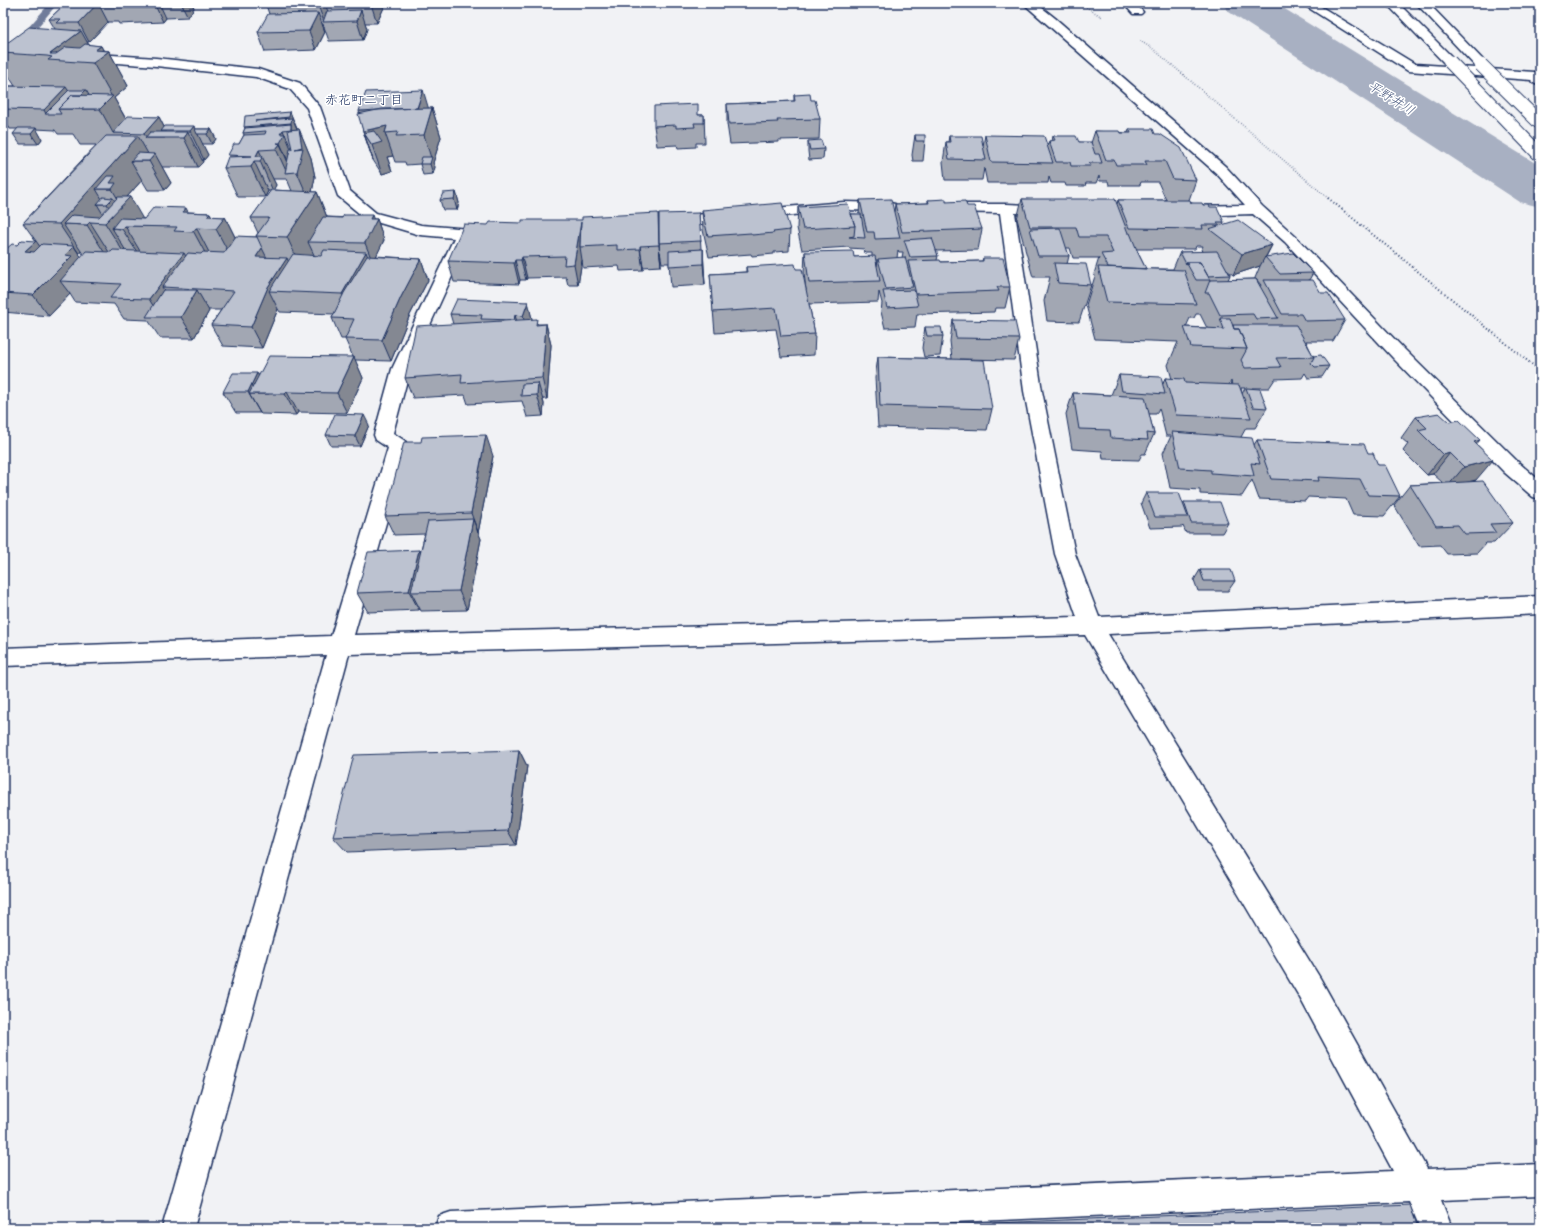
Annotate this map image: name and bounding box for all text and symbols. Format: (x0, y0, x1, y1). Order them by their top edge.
water label: 平野井川 (1365, 75, 1419, 119)
district label: 赤花町二丁目 (325, 89, 403, 108)

